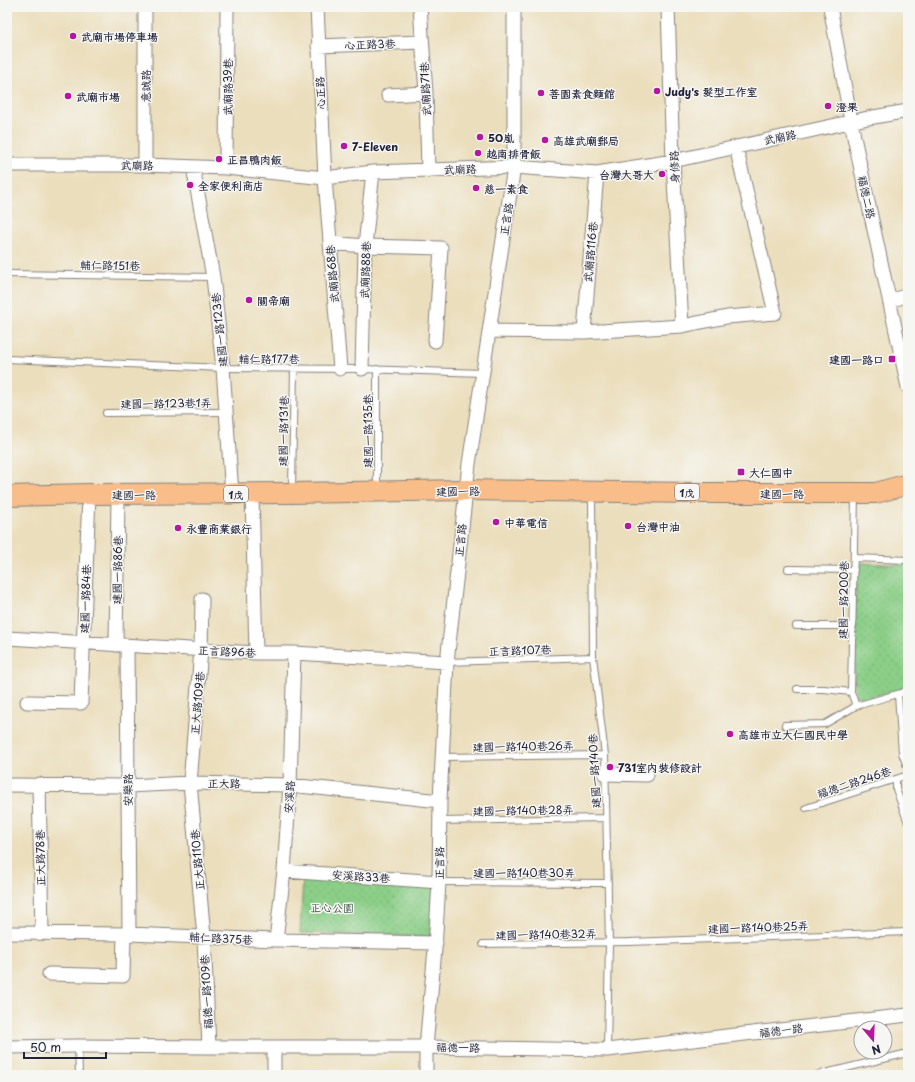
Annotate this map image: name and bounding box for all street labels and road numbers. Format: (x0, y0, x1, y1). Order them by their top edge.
street label: 心正路3巷 (344, 35, 396, 53)
street label: 武廟路39巷 (219, 58, 236, 116)
street label: 武廟路71巷 (415, 61, 435, 117)
street label: 意誠路 (137, 70, 154, 103)
street label: 心正路 (311, 76, 329, 110)
street label: 武廟路 (762, 125, 798, 149)
street label: 身修路 (665, 150, 683, 184)
street label: 武廟路 (120, 156, 154, 174)
street label: 武廟路 (443, 160, 477, 178)
street label: 福德二路 (854, 174, 880, 220)
street label: 正言路 (495, 201, 517, 237)
street label: 武廟路116巷 (579, 221, 601, 283)
street label: 武廟路88巷 (355, 241, 375, 299)
street label: 武廟路68巷 (321, 244, 343, 304)
street label: 輔仁路151巷 (80, 256, 140, 274)
street label: 建國一路123巷 (207, 292, 231, 368)
street label: 輔仁路177巷 (239, 350, 300, 367)
street label: 建國一路123巷1弄 (120, 394, 212, 412)
street label: 建國一路135巷 (359, 394, 376, 468)
street label: 建國一路131巷 (274, 395, 292, 467)
street label: 建國一路 (436, 482, 480, 500)
road number: 1戊 (675, 484, 699, 500)
street label: 建國一路 (760, 485, 804, 502)
street label: 建國一路 (112, 486, 156, 503)
road number: 1戊 (224, 486, 248, 502)
street label: 正言路 (450, 523, 470, 557)
street label: 建國一路86巷 (108, 535, 126, 605)
street label: 建國一路200巷 (834, 560, 852, 640)
street label: 建國一路84巷 (75, 564, 95, 634)
street label: 正言路107巷 (488, 640, 552, 660)
street label: 正言路96巷 (198, 641, 256, 661)
street label: 正大路109巷 (186, 671, 208, 735)
street label: 建國一路140巷 (584, 733, 604, 809)
street label: 建國一路140巷26弄 (472, 737, 574, 755)
street label: 福德二路246巷 (815, 762, 893, 802)
street label: 安樂路 (119, 774, 136, 807)
street label: 正大路 (207, 774, 241, 792)
street label: 安溪路 (279, 780, 299, 814)
street label: 建國一路140巷28弄 (472, 801, 574, 819)
street label: 正大路78巷 (31, 829, 49, 887)
street label: 正大路110巷 (186, 829, 208, 891)
street label: 正言路 (430, 846, 448, 880)
street label: 建國一路140巷30弄 (473, 864, 575, 881)
street label: 安溪路33巷 (331, 865, 391, 887)
street label: 建國一路140巷25弄 (707, 917, 809, 937)
street label: 建國一路140巷32弄 (495, 925, 597, 943)
street label: 輔仁路375巷 (189, 928, 253, 948)
street label: 福德一路109巷 (196, 954, 216, 1030)
street label: 福德一路 (758, 1019, 804, 1041)
street label: 福德一路 (436, 1038, 480, 1056)

